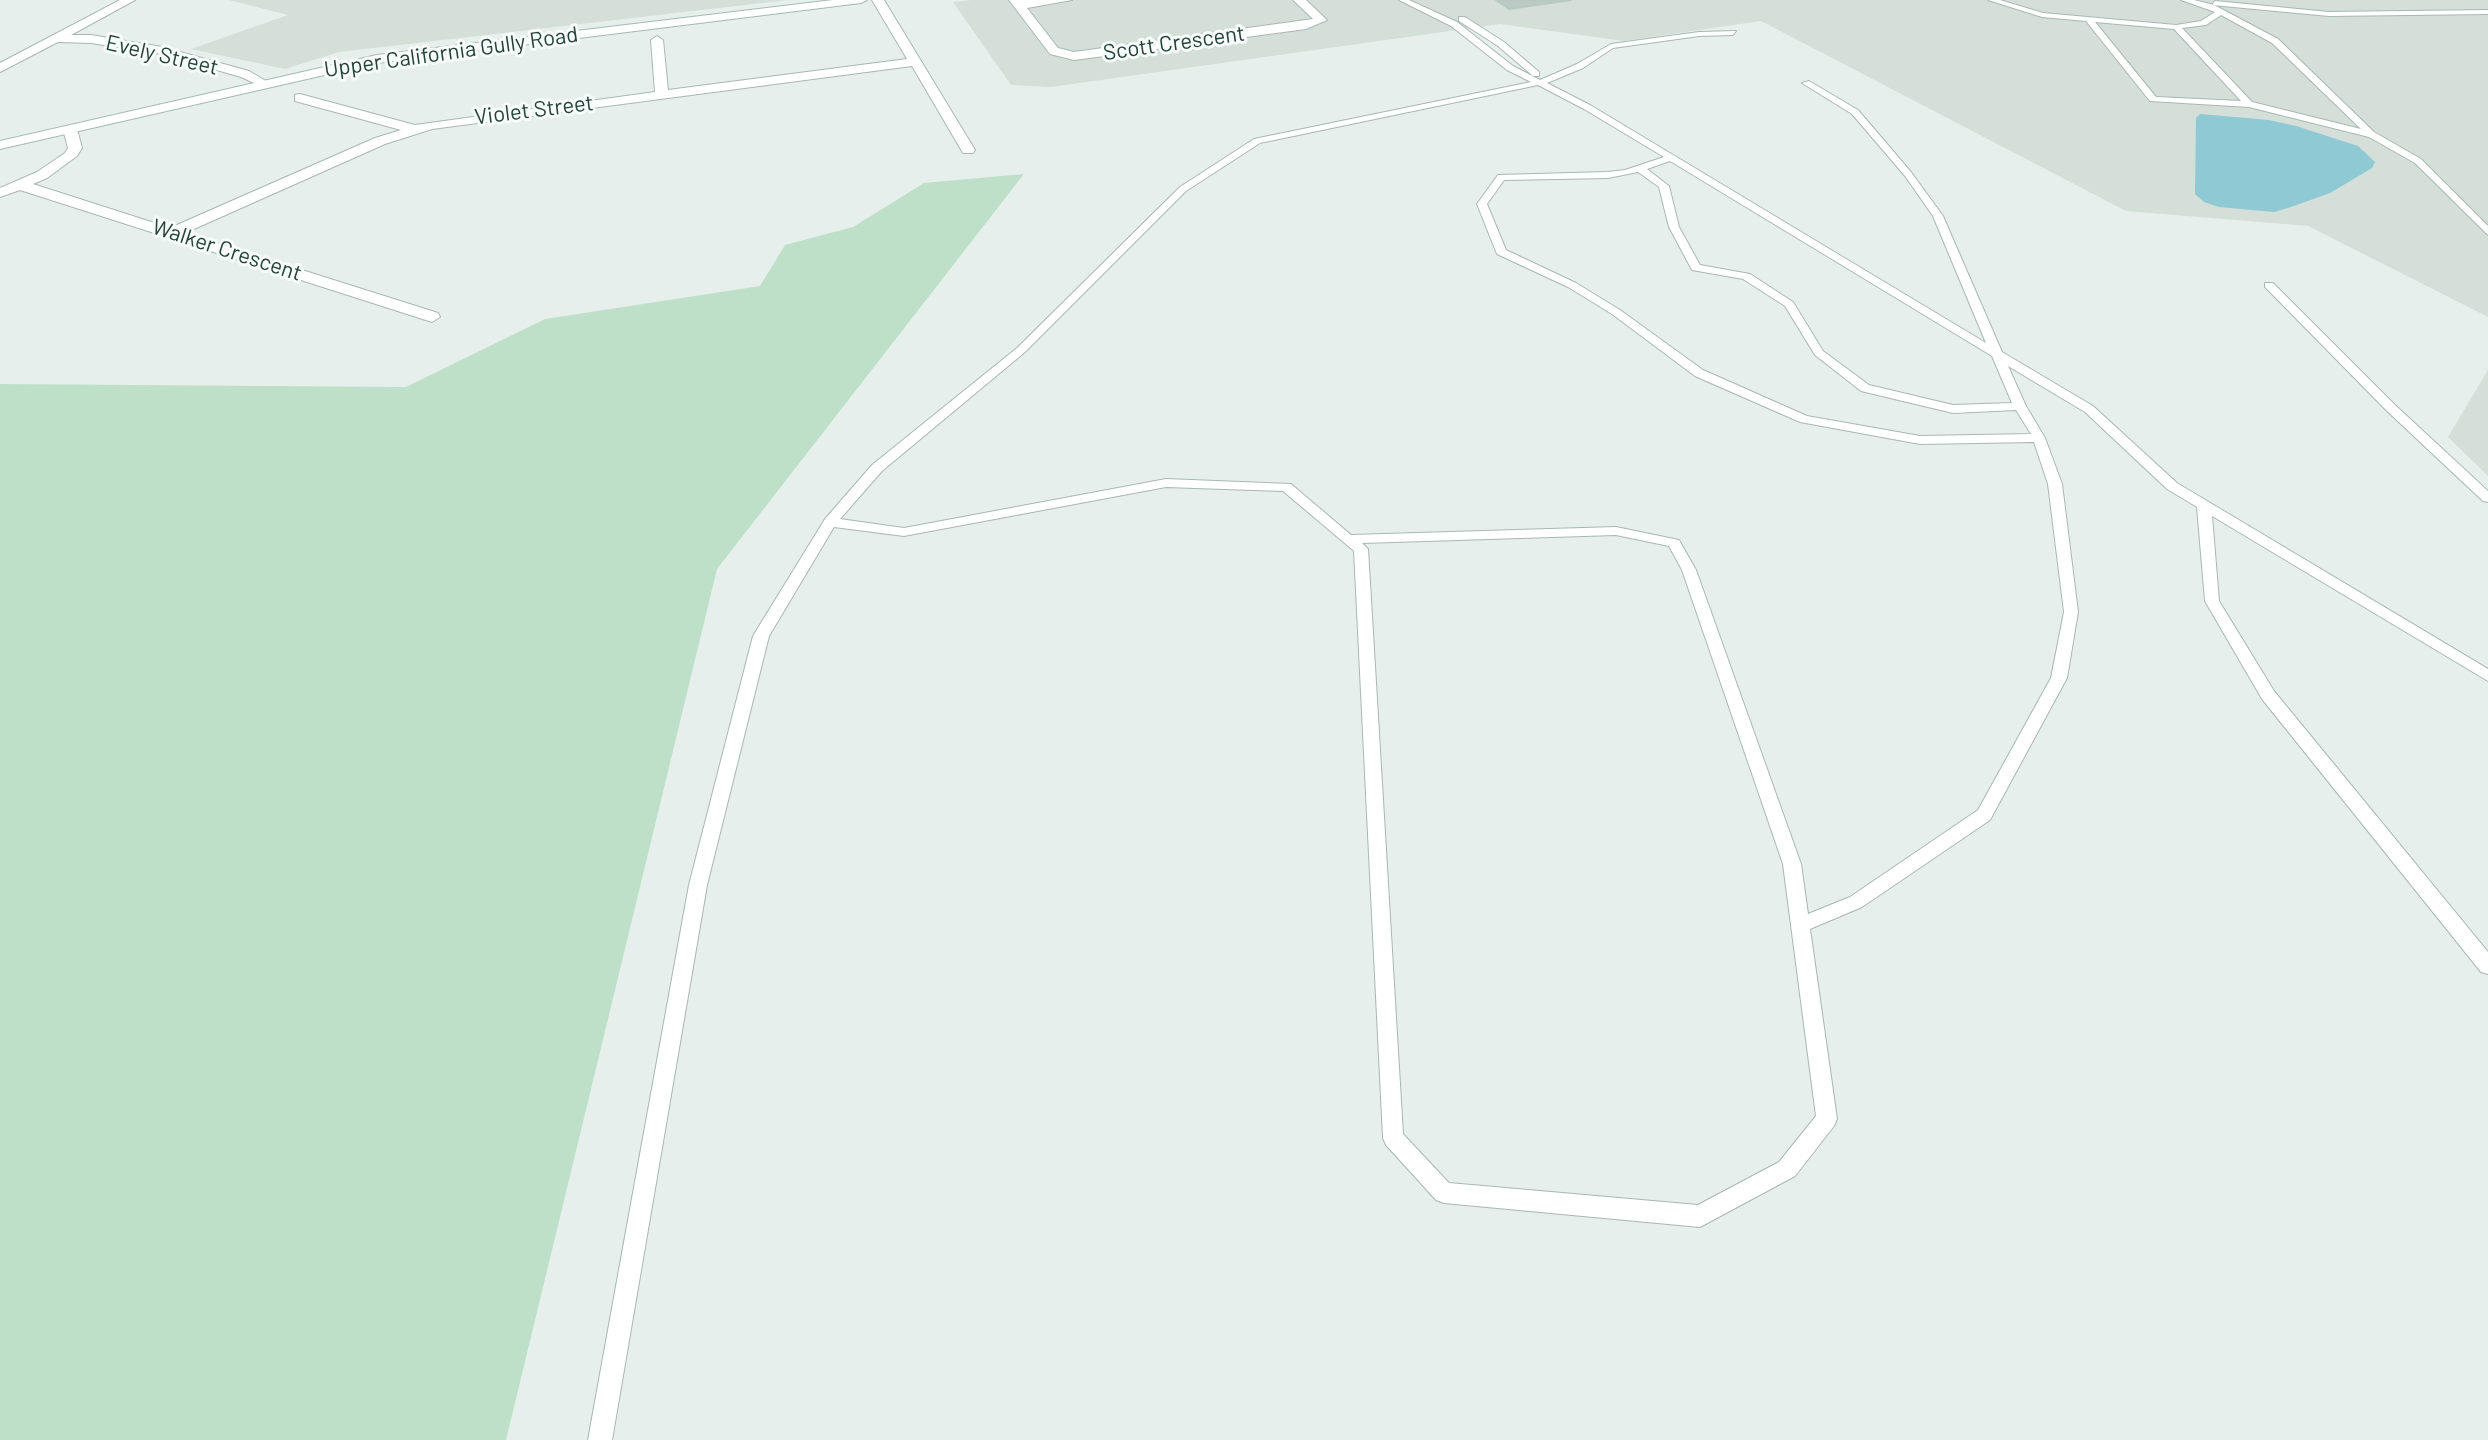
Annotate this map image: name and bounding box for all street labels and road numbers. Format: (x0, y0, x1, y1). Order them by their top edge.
street label: Scott Crescent (1101, 20, 1247, 66)
street label: Upper California Gully Road (322, 21, 580, 83)
street label: Evely Street (103, 29, 221, 81)
street label: Violet Street (473, 90, 595, 130)
street label: Walker Crescent (149, 213, 305, 287)

